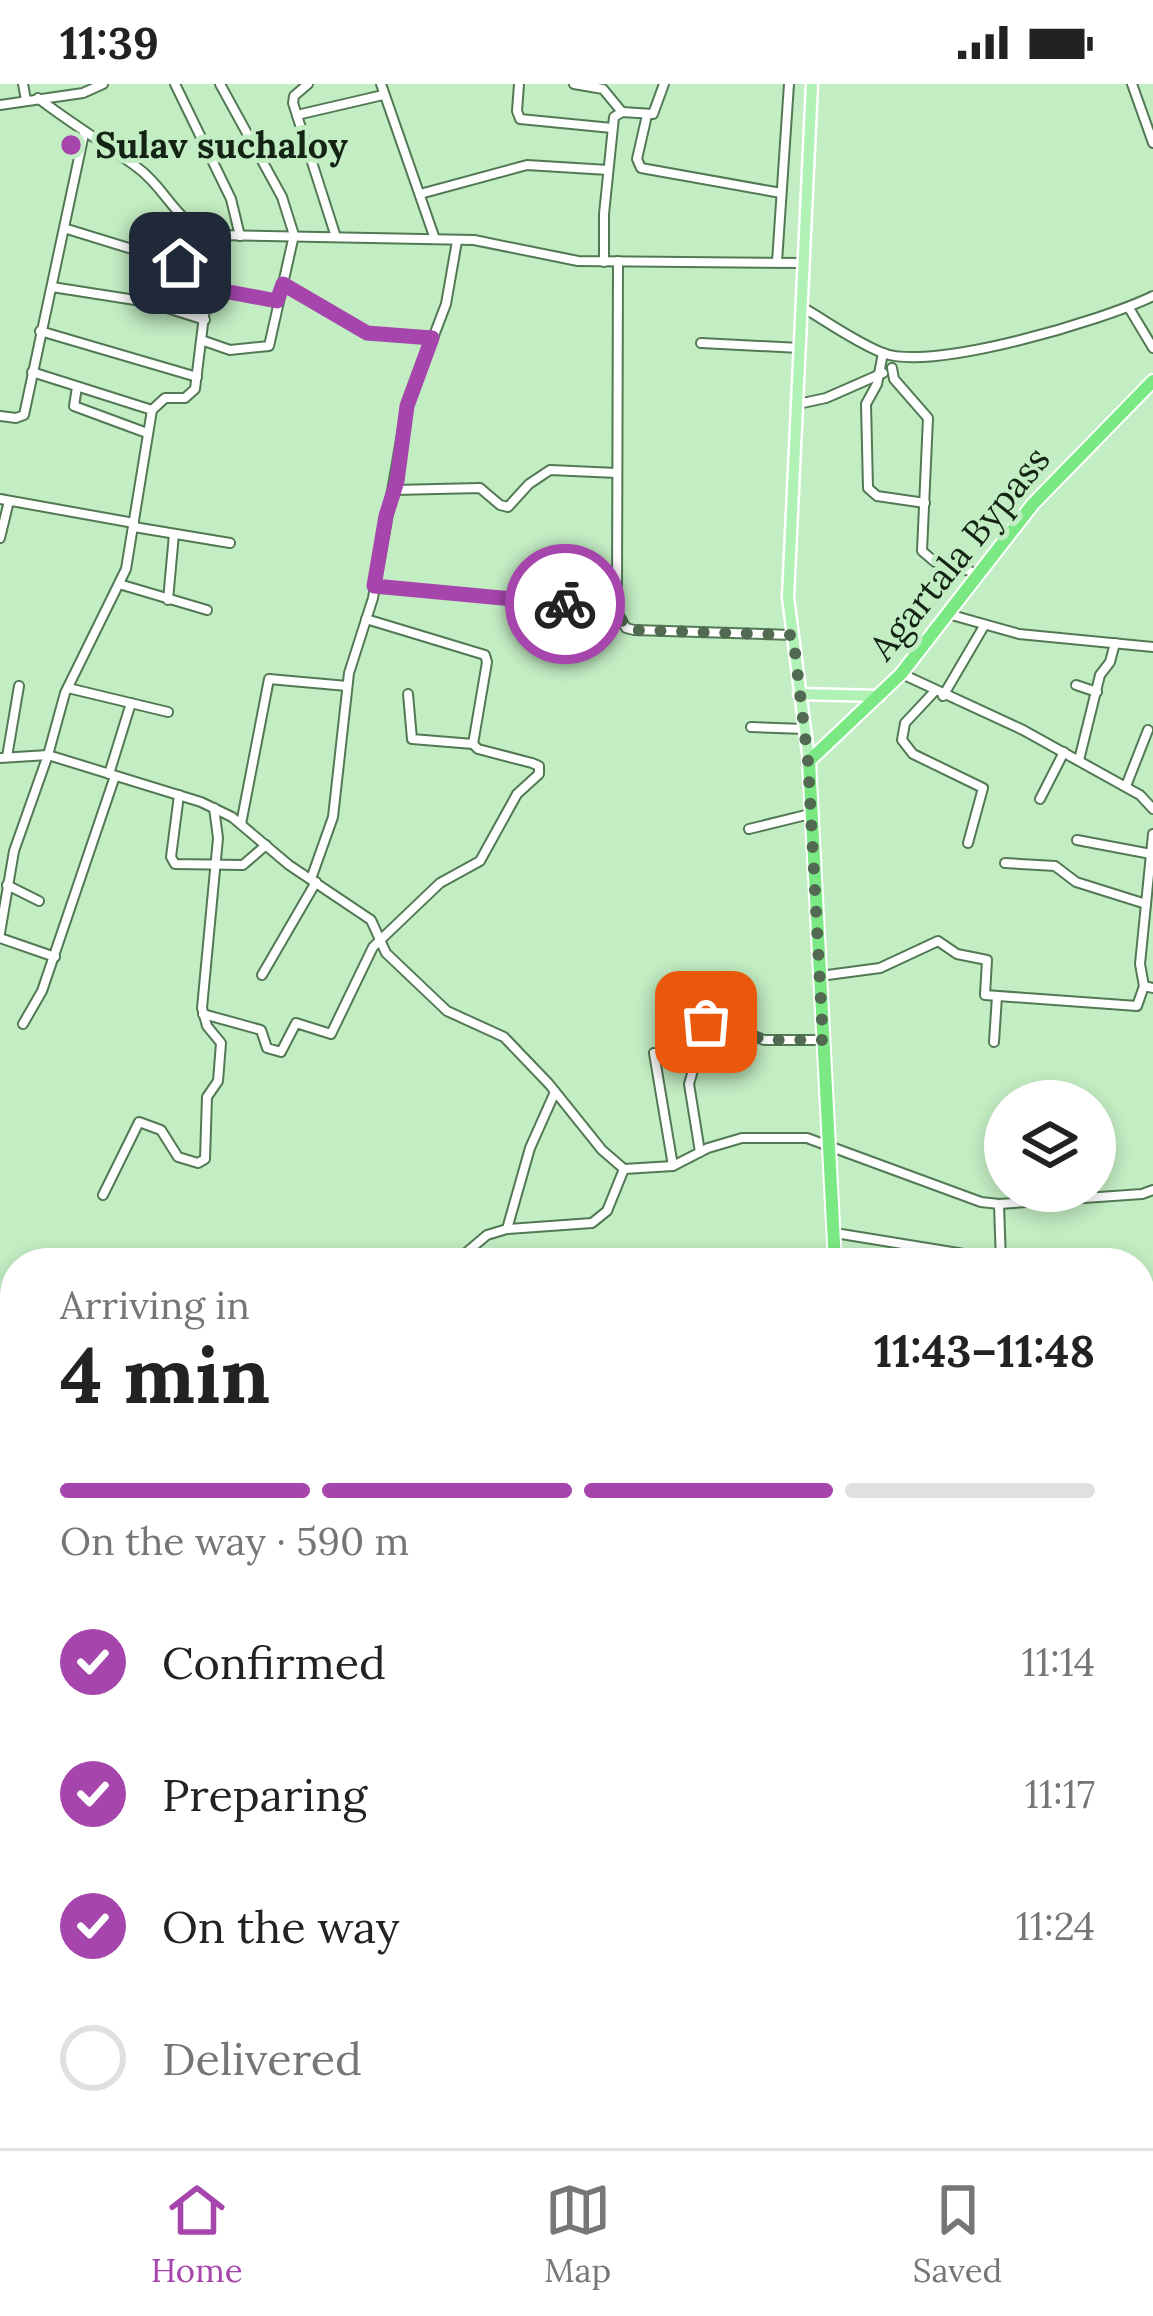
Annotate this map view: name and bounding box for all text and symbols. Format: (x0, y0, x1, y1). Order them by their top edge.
text: 11:39 (60, 14, 159, 71)
place label: Sulav suchaloy (95, 122, 348, 168)
marker: Sulav suchaloy (58, 132, 84, 158)
pin (129, 212, 231, 314)
icon: home (147, 230, 213, 296)
street label: Agartala Bypass (858, 437, 1059, 670)
courier (505, 544, 625, 664)
icon: bike (532, 571, 598, 637)
pin (655, 971, 757, 1073)
icon: bag (673, 989, 739, 1055)
map controls (984, 1080, 1116, 1212)
button: layers (984, 1080, 1116, 1212)
text: Arriving in (60, 1280, 250, 1330)
text: 11:43–11:48 (874, 1322, 1095, 1379)
text: 4 min (60, 1325, 270, 1424)
text: On the way · 590 m (60, 1516, 409, 1566)
icon: check (60, 1629, 126, 1695)
text: Confirmed (162, 1634, 386, 1691)
text: 11:14 (1022, 1637, 1095, 1687)
icon: check (60, 1761, 126, 1827)
text: Preparing (162, 1766, 367, 1823)
text: 11:17 (1025, 1769, 1095, 1819)
icon: check (60, 1893, 126, 1959)
text: On the way (162, 1898, 400, 1955)
text: 11:24 (1016, 1901, 1095, 1951)
text: Delivered (162, 2030, 362, 2087)
tab: Home (151, 2177, 243, 2291)
tab: Map (544, 2177, 611, 2291)
tab: Saved (913, 2177, 1002, 2291)

